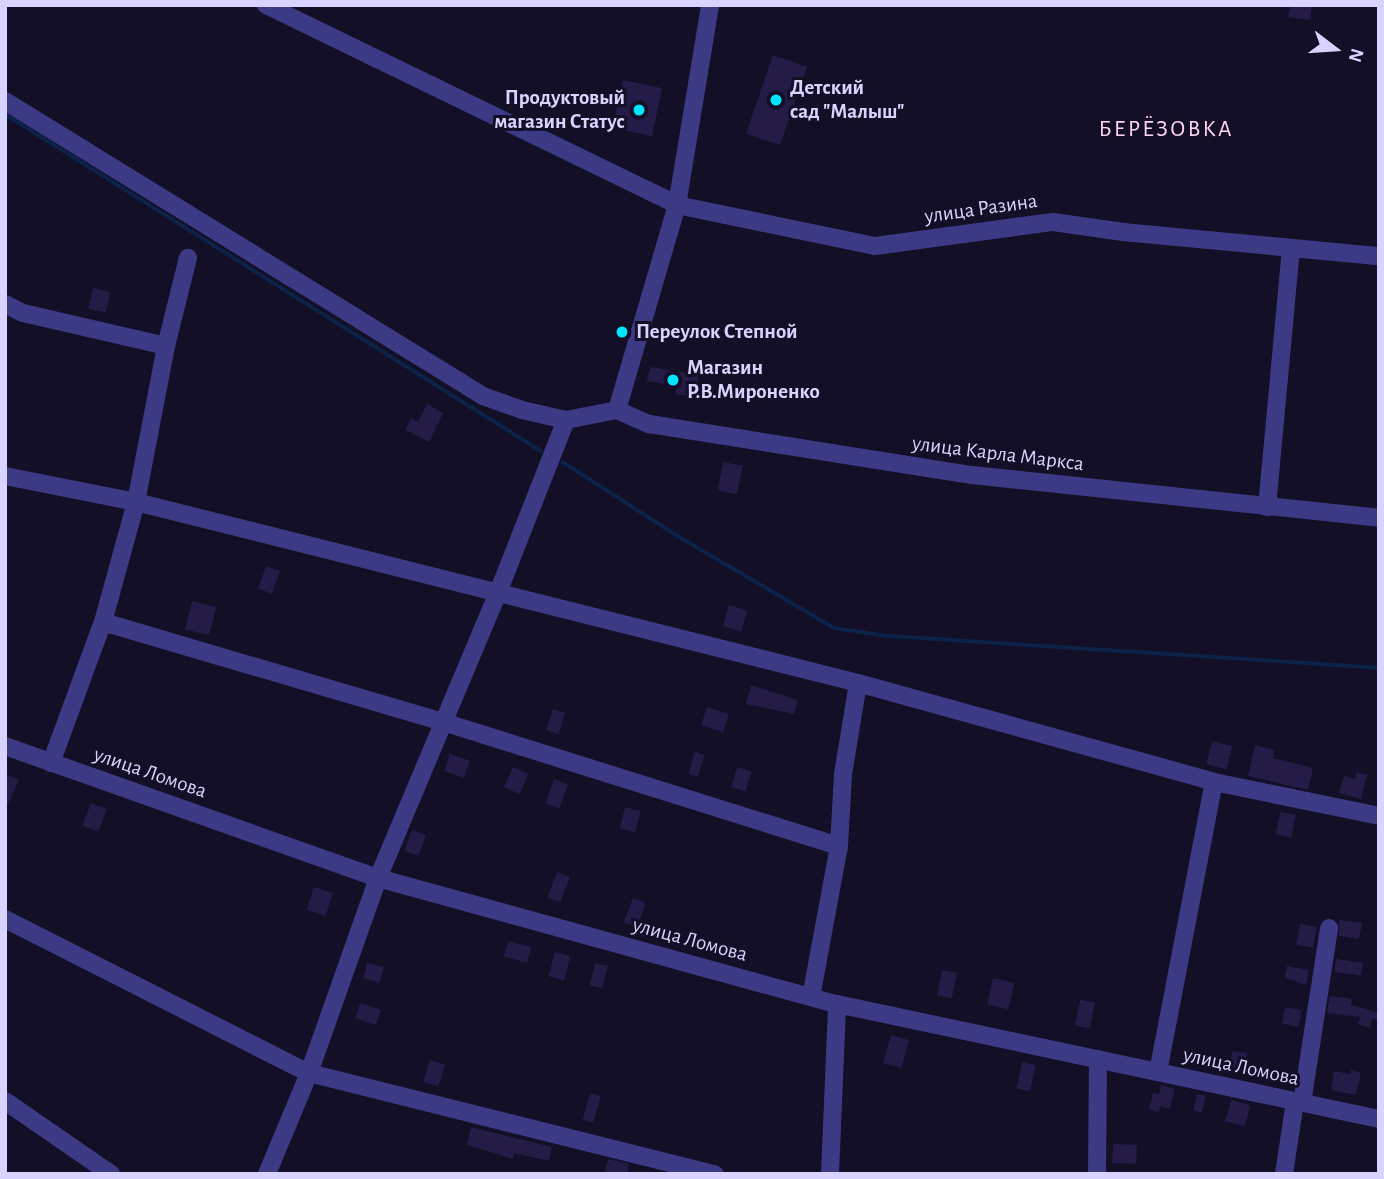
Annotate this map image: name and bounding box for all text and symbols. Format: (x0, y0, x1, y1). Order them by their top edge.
north arrow (1300, 14, 1370, 84)
text: N (1345, 46, 1367, 64)
place label: Детский сад "Малыш" (790, 75, 904, 125)
place label: Продуктовый магазин Статус (494, 85, 625, 135)
marker: Детский сад "Малыш" (768, 92, 784, 108)
marker: Продуктовый магазин Статус (631, 102, 647, 118)
district label: БЕРЁЗОВКА (1100, 116, 1232, 144)
street label: улица Разина (923, 189, 1039, 229)
place label: Переулок Степной (636, 319, 798, 345)
marker: Переулок Степной (614, 324, 630, 340)
place label: Магазин Р.В.Мироненко (687, 355, 820, 405)
marker: Магазин Р.В.Мироненко (665, 372, 681, 388)
street label: улица Карла Маркса (911, 431, 1085, 477)
street label: улица Ломова (90, 742, 210, 804)
street label: улица Ломова (630, 913, 750, 967)
street label: улица Ломова (1181, 1042, 1301, 1092)

